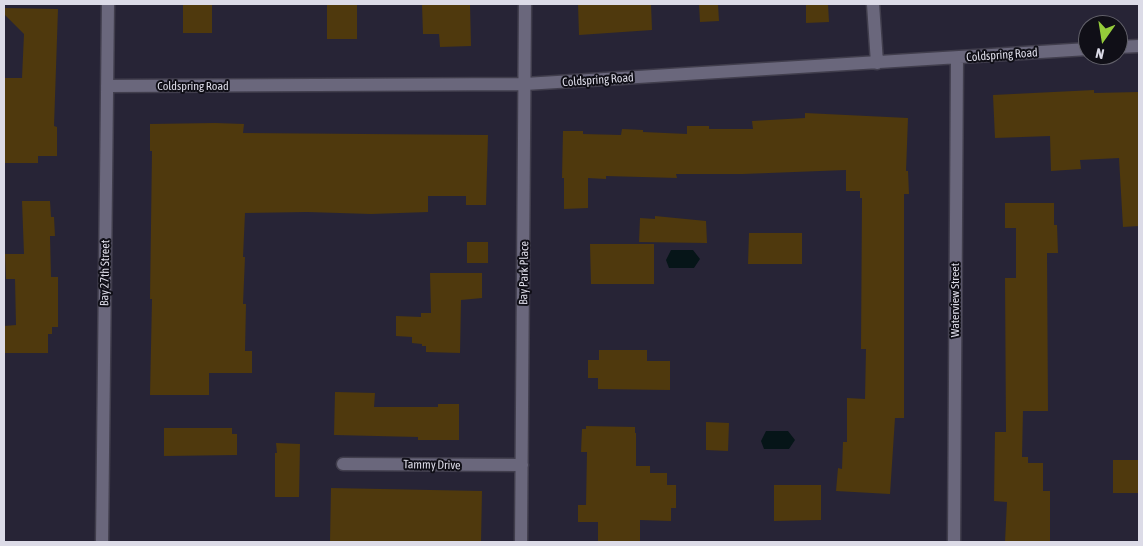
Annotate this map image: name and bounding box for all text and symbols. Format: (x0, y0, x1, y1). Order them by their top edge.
north arrow (1078, 15, 1128, 65)
street label: Coldspring Road (966, 45, 1038, 65)
text: N (1094, 45, 1106, 62)
street label: Coldspring Road (562, 70, 634, 90)
street label: Coldspring Road (157, 79, 229, 93)
street label: Bay 27th Street (97, 240, 113, 306)
street label: Bay Park Place (516, 241, 532, 305)
street label: Waterview Street (948, 263, 962, 337)
street label: Tammy Drive (403, 457, 461, 473)

